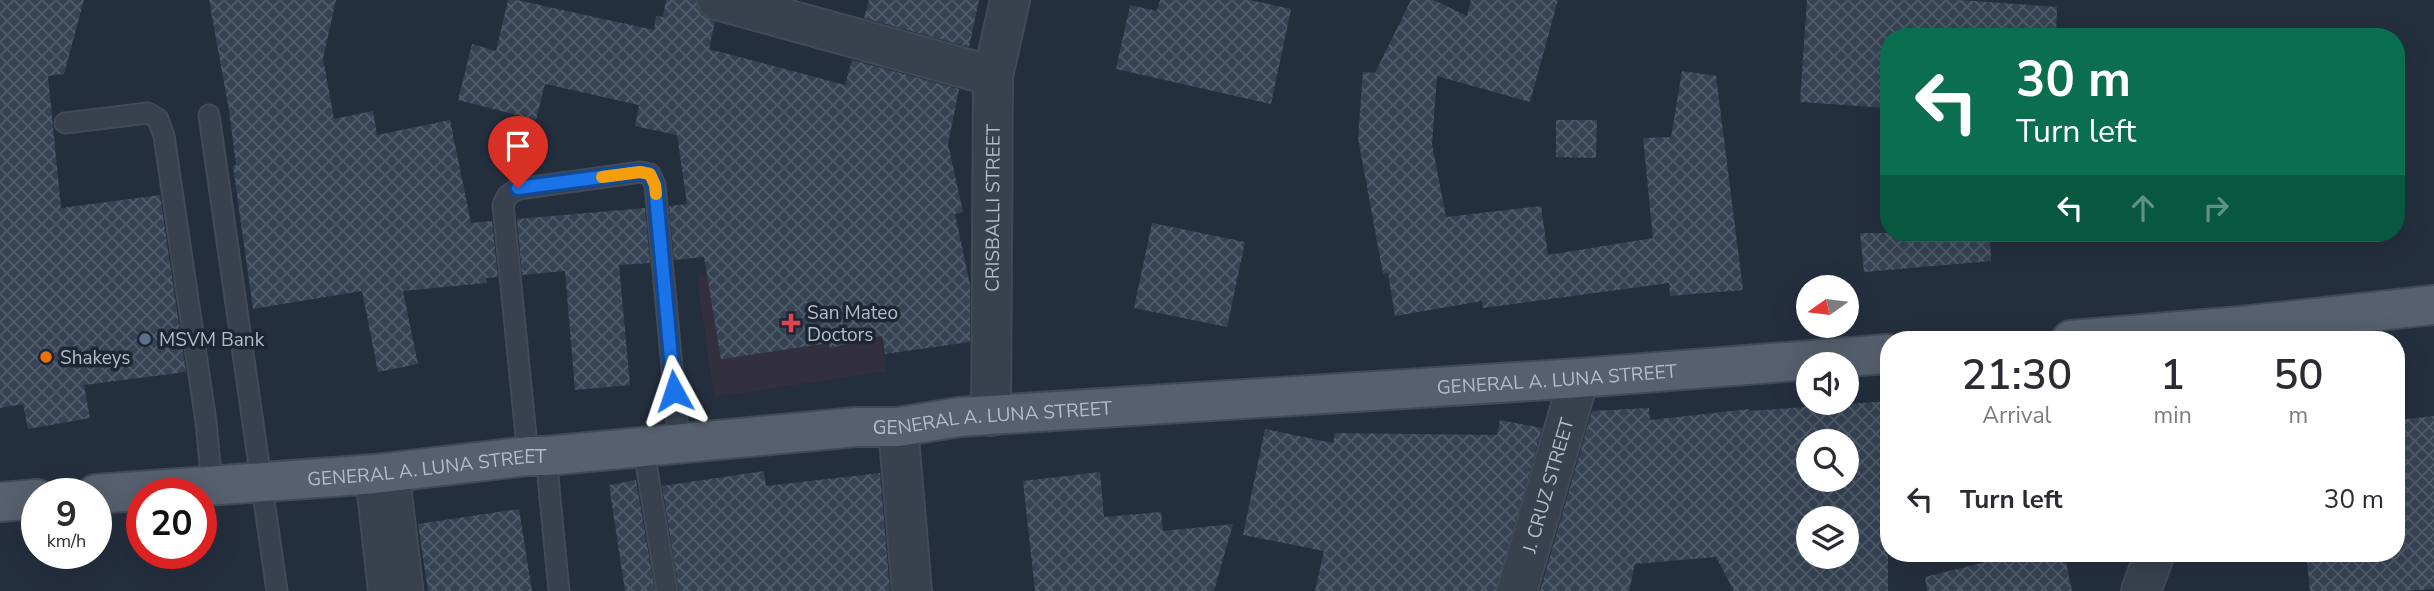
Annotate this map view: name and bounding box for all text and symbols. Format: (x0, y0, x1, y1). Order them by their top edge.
text: 30 m (2016, 46, 2131, 113)
icon: left (1901, 56, 1992, 147)
text: Turn left (2016, 110, 2136, 153)
pin (488, 116, 548, 188)
street label: CRISBALLI STREET (980, 123, 1007, 292)
icon: arrive (499, 127, 537, 165)
icon: left (2051, 189, 2089, 227)
icon: ahead (2124, 189, 2162, 227)
icon: right (2197, 189, 2235, 227)
north arrow (1796, 275, 1858, 338)
map controls (1796, 275, 1859, 569)
place label: San Mateo Doctors (807, 300, 898, 348)
marker: San Mateo Doctors (781, 313, 801, 333)
place label: MSVM Bank (159, 327, 265, 353)
marker: MSVM Bank (137, 331, 153, 347)
place label: Shakeys (60, 345, 131, 371)
text: 21:30 (1961, 347, 2072, 404)
text: 1 (2160, 347, 2185, 404)
text: 50 (2273, 347, 2324, 404)
marker: Shakeys (38, 349, 54, 365)
button: sound (1796, 352, 1859, 415)
position arrow (637, 354, 711, 428)
street label: GENERAL A. LUNA STREET (1436, 358, 1678, 401)
street label: GENERAL A. LUNA STREET (873, 395, 1113, 441)
text: Arrival (1982, 400, 2051, 431)
text: min (2154, 400, 2192, 431)
text: m (2288, 400, 2308, 431)
street label: J. CRUZ STREET (1516, 415, 1581, 557)
button: search (1796, 429, 1859, 492)
street label: GENERAL A. LUNA STREET (306, 444, 547, 493)
speed limit sign: 20 (126, 478, 217, 569)
icon: left (1901, 480, 1939, 518)
text: Turn left (1960, 482, 2063, 517)
text: 30 m (2324, 482, 2384, 517)
text: 9 (56, 491, 77, 538)
button: layers (1796, 506, 1859, 569)
text: km/h (47, 529, 86, 553)

